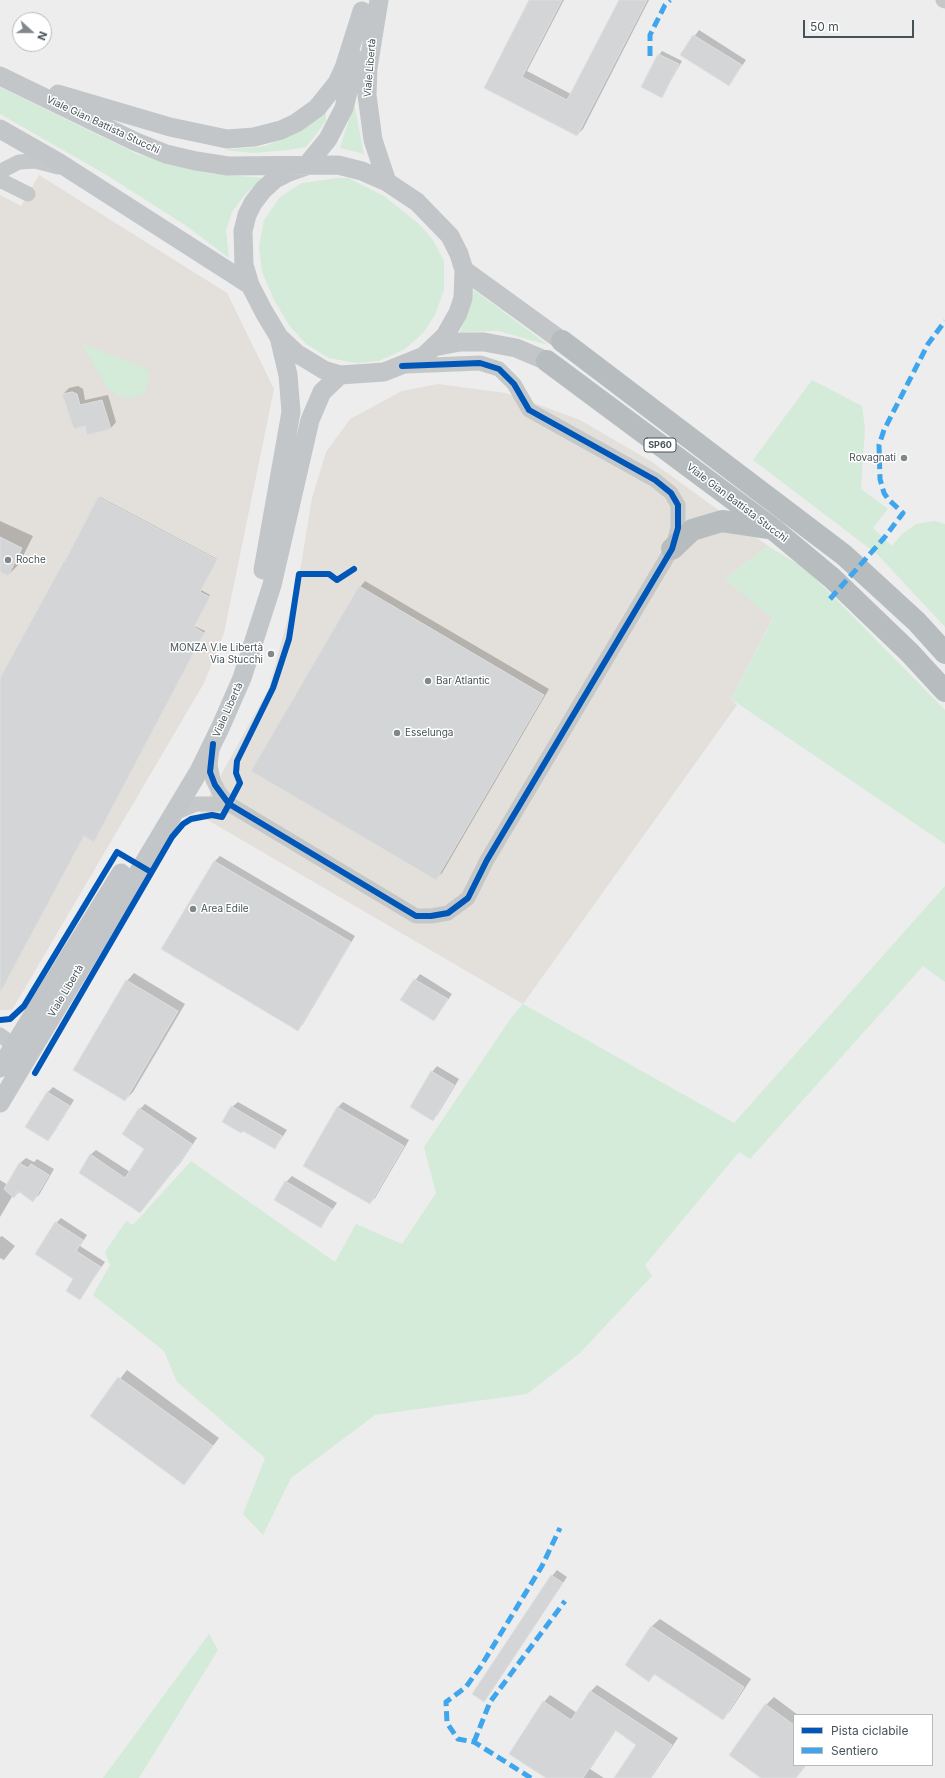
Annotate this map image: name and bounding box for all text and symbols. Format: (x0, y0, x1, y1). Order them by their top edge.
north arrow (12, 12, 52, 52)
scale bar (805, 12, 916, 38)
text: 50 m (810, 19, 839, 34)
text: N (34, 30, 50, 42)
street label: Viale Libertà (361, 38, 379, 98)
street label: Viale Gian Battista Stucchi (45, 93, 161, 157)
road number: SP60 (644, 438, 676, 452)
place label: Rovagnati (849, 452, 896, 464)
marker: Rovagnati (899, 453, 909, 463)
street label: Viale Gian Battista Stucchi (684, 461, 790, 545)
place label: Roche (16, 554, 46, 566)
marker: Roche (3, 555, 13, 565)
place label: MONZA V.le Libertà Via Stucchi (170, 642, 263, 666)
marker: MONZA V.le Libertà Via Stucchi (266, 649, 276, 659)
place label: Bar Atlantic (436, 675, 490, 687)
marker: Bar Atlantic (423, 676, 433, 686)
street label: Viale Libertà (211, 681, 245, 739)
place label: Esselunga (405, 727, 453, 739)
marker: Esselunga (392, 728, 402, 738)
place label: Area Edile (201, 903, 249, 915)
marker: Area Edile (188, 904, 198, 914)
street label: Viale Libertà (46, 963, 86, 1019)
legend (793, 1714, 933, 1766)
text: Pista ciclabile (831, 1723, 908, 1738)
text: Sentiero (831, 1743, 878, 1758)

